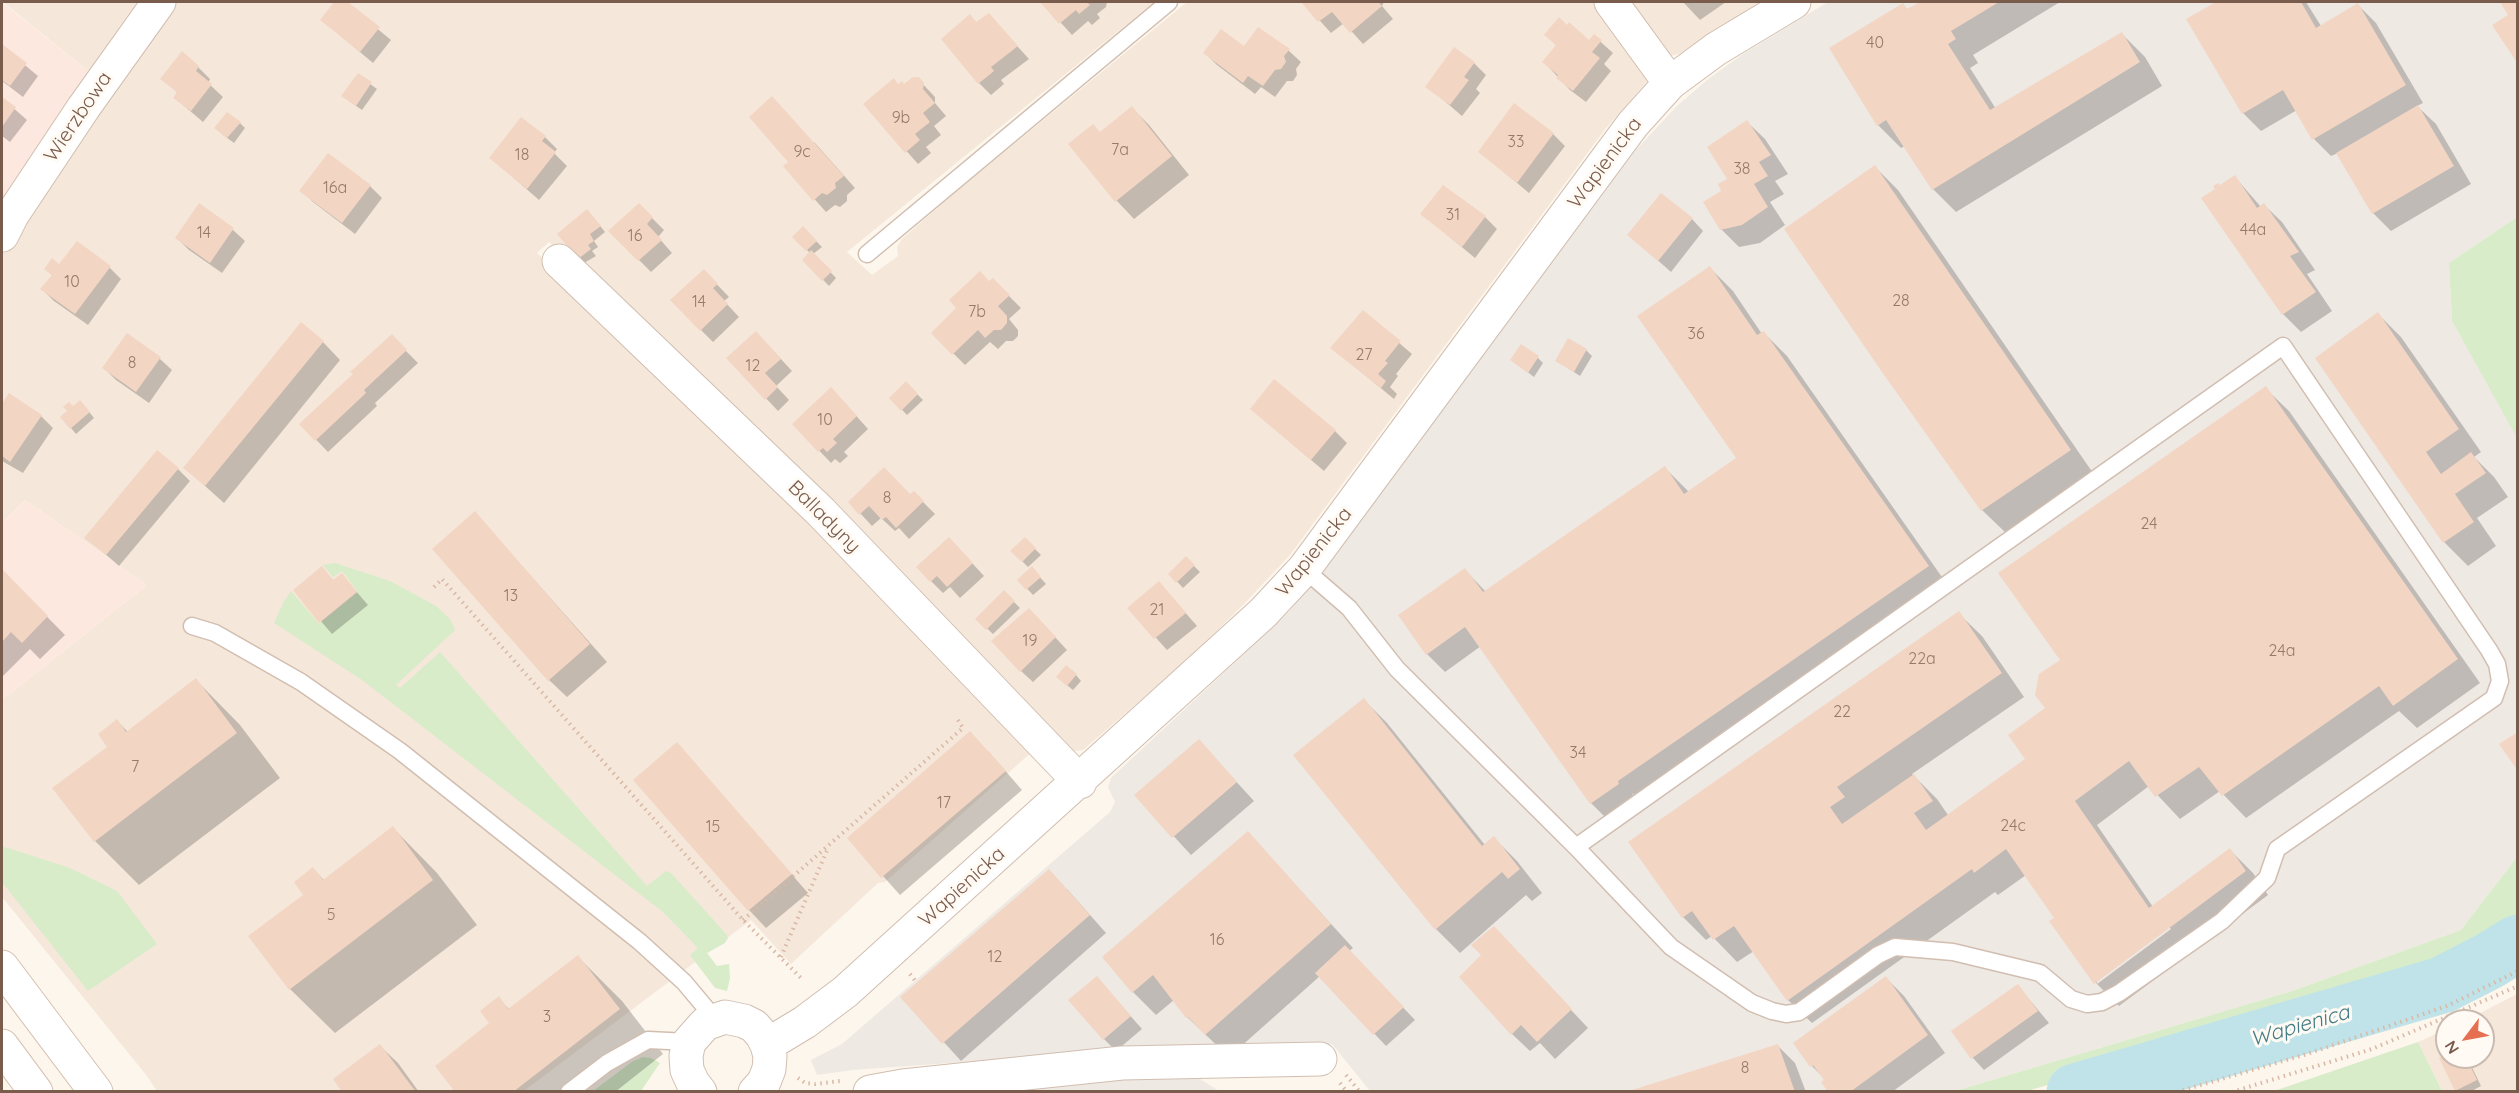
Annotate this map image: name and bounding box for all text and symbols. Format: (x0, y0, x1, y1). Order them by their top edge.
house number: 40 (1866, 33, 1884, 53)
street label: Wierzbowa (39, 67, 117, 167)
house number: 9b (892, 108, 910, 128)
street label: Wapienicka (1563, 113, 1647, 213)
house number: 33 (1508, 132, 1524, 152)
house number: 7a (1111, 140, 1129, 160)
house number: 9c (793, 142, 811, 162)
house number: 18 (515, 145, 529, 165)
house number: 38 (1733, 159, 1751, 179)
house number: 16a (323, 178, 347, 198)
house number: 31 (1446, 205, 1460, 225)
house number: 44a (2240, 220, 2266, 240)
house number: 14 (197, 223, 211, 243)
house number: 16 (628, 226, 642, 246)
house number: 10 (64, 272, 80, 292)
house number: 28 (1892, 291, 1910, 311)
house number: 14 (692, 292, 706, 312)
house number: 7b (968, 302, 986, 322)
house number: 36 (1688, 324, 1704, 344)
house number: 27 (1356, 345, 1372, 365)
house number: 8 (128, 353, 136, 373)
house number: 12 (746, 356, 760, 376)
house number: 10 (817, 410, 833, 430)
street label: Balladyny (783, 476, 865, 558)
house number: 8 (883, 488, 891, 508)
street label: Wapienicka (1271, 503, 1357, 601)
house number: 24 (2140, 514, 2158, 534)
house number: 13 (504, 586, 518, 606)
house number: 21 (1150, 600, 1164, 620)
house number: 19 (1023, 631, 1037, 651)
house number: 24a (2269, 641, 2295, 661)
house number: 22a (1908, 649, 1936, 669)
house number: 22 (1833, 702, 1851, 722)
house number: 34 (1570, 743, 1586, 763)
house number: 7 (131, 757, 139, 777)
house number: 17 (937, 793, 951, 813)
house number: 24c (2000, 816, 2026, 836)
house number: 15 (706, 817, 720, 837)
street label: Wapienicka (914, 842, 1010, 932)
house number: 5 (327, 905, 335, 925)
house number: 16 (1210, 930, 1224, 950)
house number: 12 (988, 947, 1002, 967)
water label: Wapienica (2247, 1000, 2353, 1052)
house number: 3 (543, 1007, 551, 1027)
north arrow (2435, 1009, 2495, 1069)
text: N (2440, 1037, 2463, 1058)
house number: 8 (1741, 1058, 1749, 1078)

